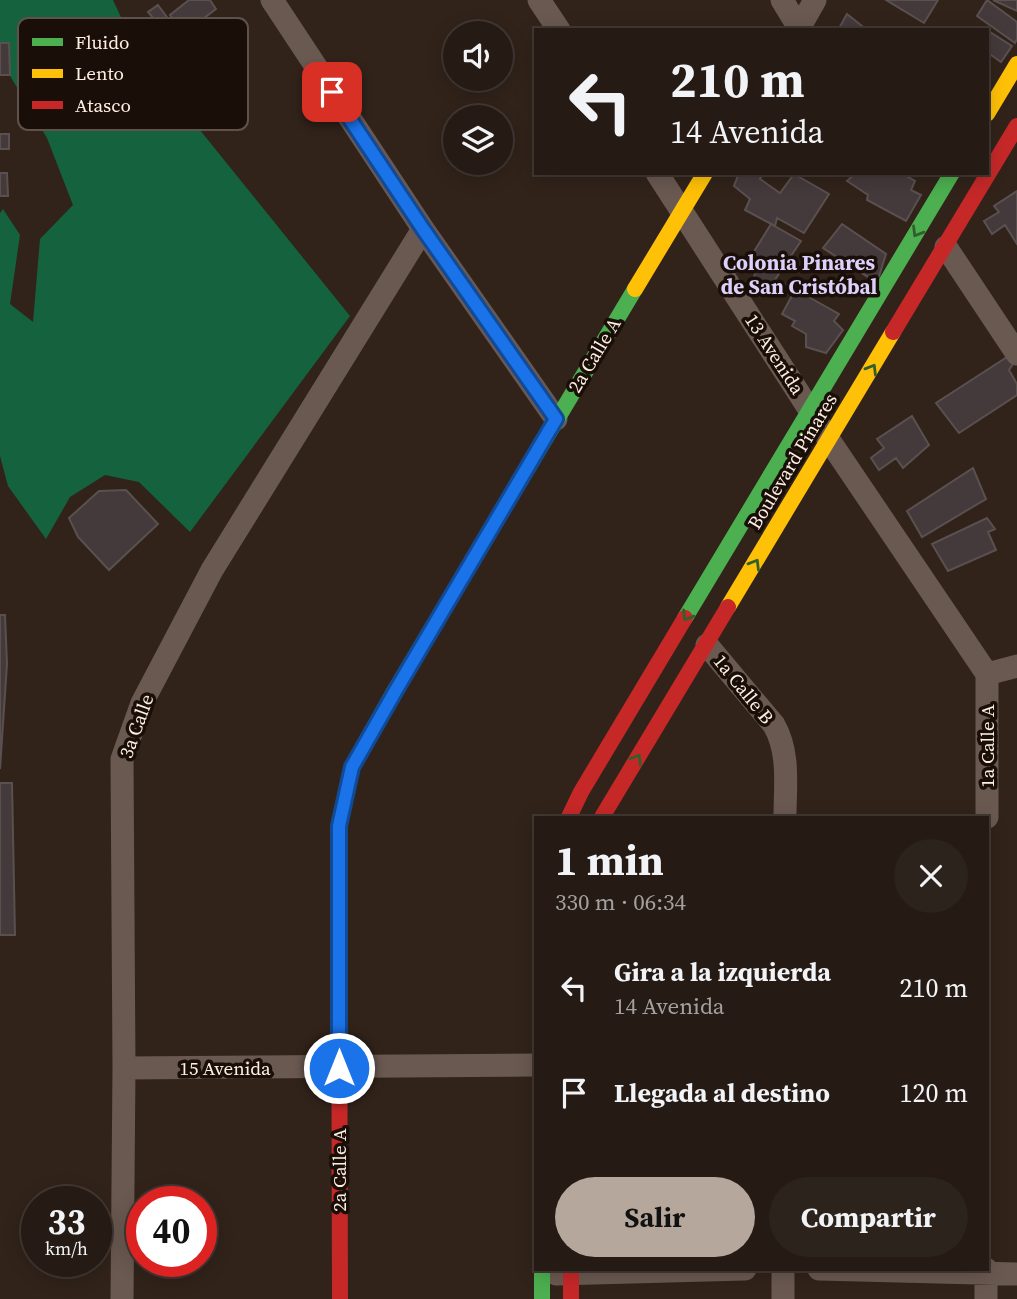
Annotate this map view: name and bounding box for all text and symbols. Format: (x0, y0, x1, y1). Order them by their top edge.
legend (18, 18, 248, 130)
map controls (443, 21, 513, 175)
button: sound (443, 21, 513, 91)
text: Fluido (75, 29, 129, 55)
text: 210 m (670, 46, 805, 113)
icon: left (555, 56, 646, 147)
text: Lento (75, 60, 124, 86)
pin (302, 62, 362, 122)
icon: arrive (313, 73, 351, 111)
text: Atasco (75, 92, 131, 118)
button: layers (443, 105, 513, 175)
text: 14 Avenida (670, 110, 824, 154)
one-way arrow (913, 224, 926, 237)
district label: Colonia Pinares de San Cristóbal (721, 248, 878, 301)
street label: 13 Avenida (739, 309, 811, 400)
street label: 2a Calle A (561, 312, 627, 397)
one-way arrow (863, 363, 876, 376)
street label: Boulevard Pinares (741, 388, 843, 534)
one-way arrow (747, 559, 760, 572)
one-way arrow (683, 609, 696, 622)
street label: 1a Calle B (708, 649, 780, 729)
street label: 3a Calle (112, 690, 160, 762)
street label: 1a Calle A (974, 704, 1000, 788)
one-way arrow (628, 753, 641, 766)
text: 1 min (555, 831, 664, 889)
button: close (894, 839, 968, 913)
text: 330 m · 06:34 (555, 886, 686, 918)
text: Gira a la izquierda (614, 954, 831, 990)
icon: left (555, 969, 593, 1007)
text: 210 m (900, 970, 968, 1006)
text: 14 Avenida (614, 990, 724, 1022)
position arrow (302, 1031, 376, 1105)
street label: 15 Avenida (179, 1055, 271, 1081)
icon: arrive (555, 1074, 593, 1112)
text: Llegada al destino (614, 1075, 830, 1111)
text: 120 m (900, 1075, 968, 1111)
street label: 2a Calle A (326, 1128, 352, 1212)
button: Salir (555, 1177, 755, 1257)
button: Compartir (769, 1177, 968, 1257)
speed limit sign: 40 (126, 1186, 217, 1277)
text: 33 (48, 1198, 85, 1246)
text: km/h (45, 1236, 88, 1261)

